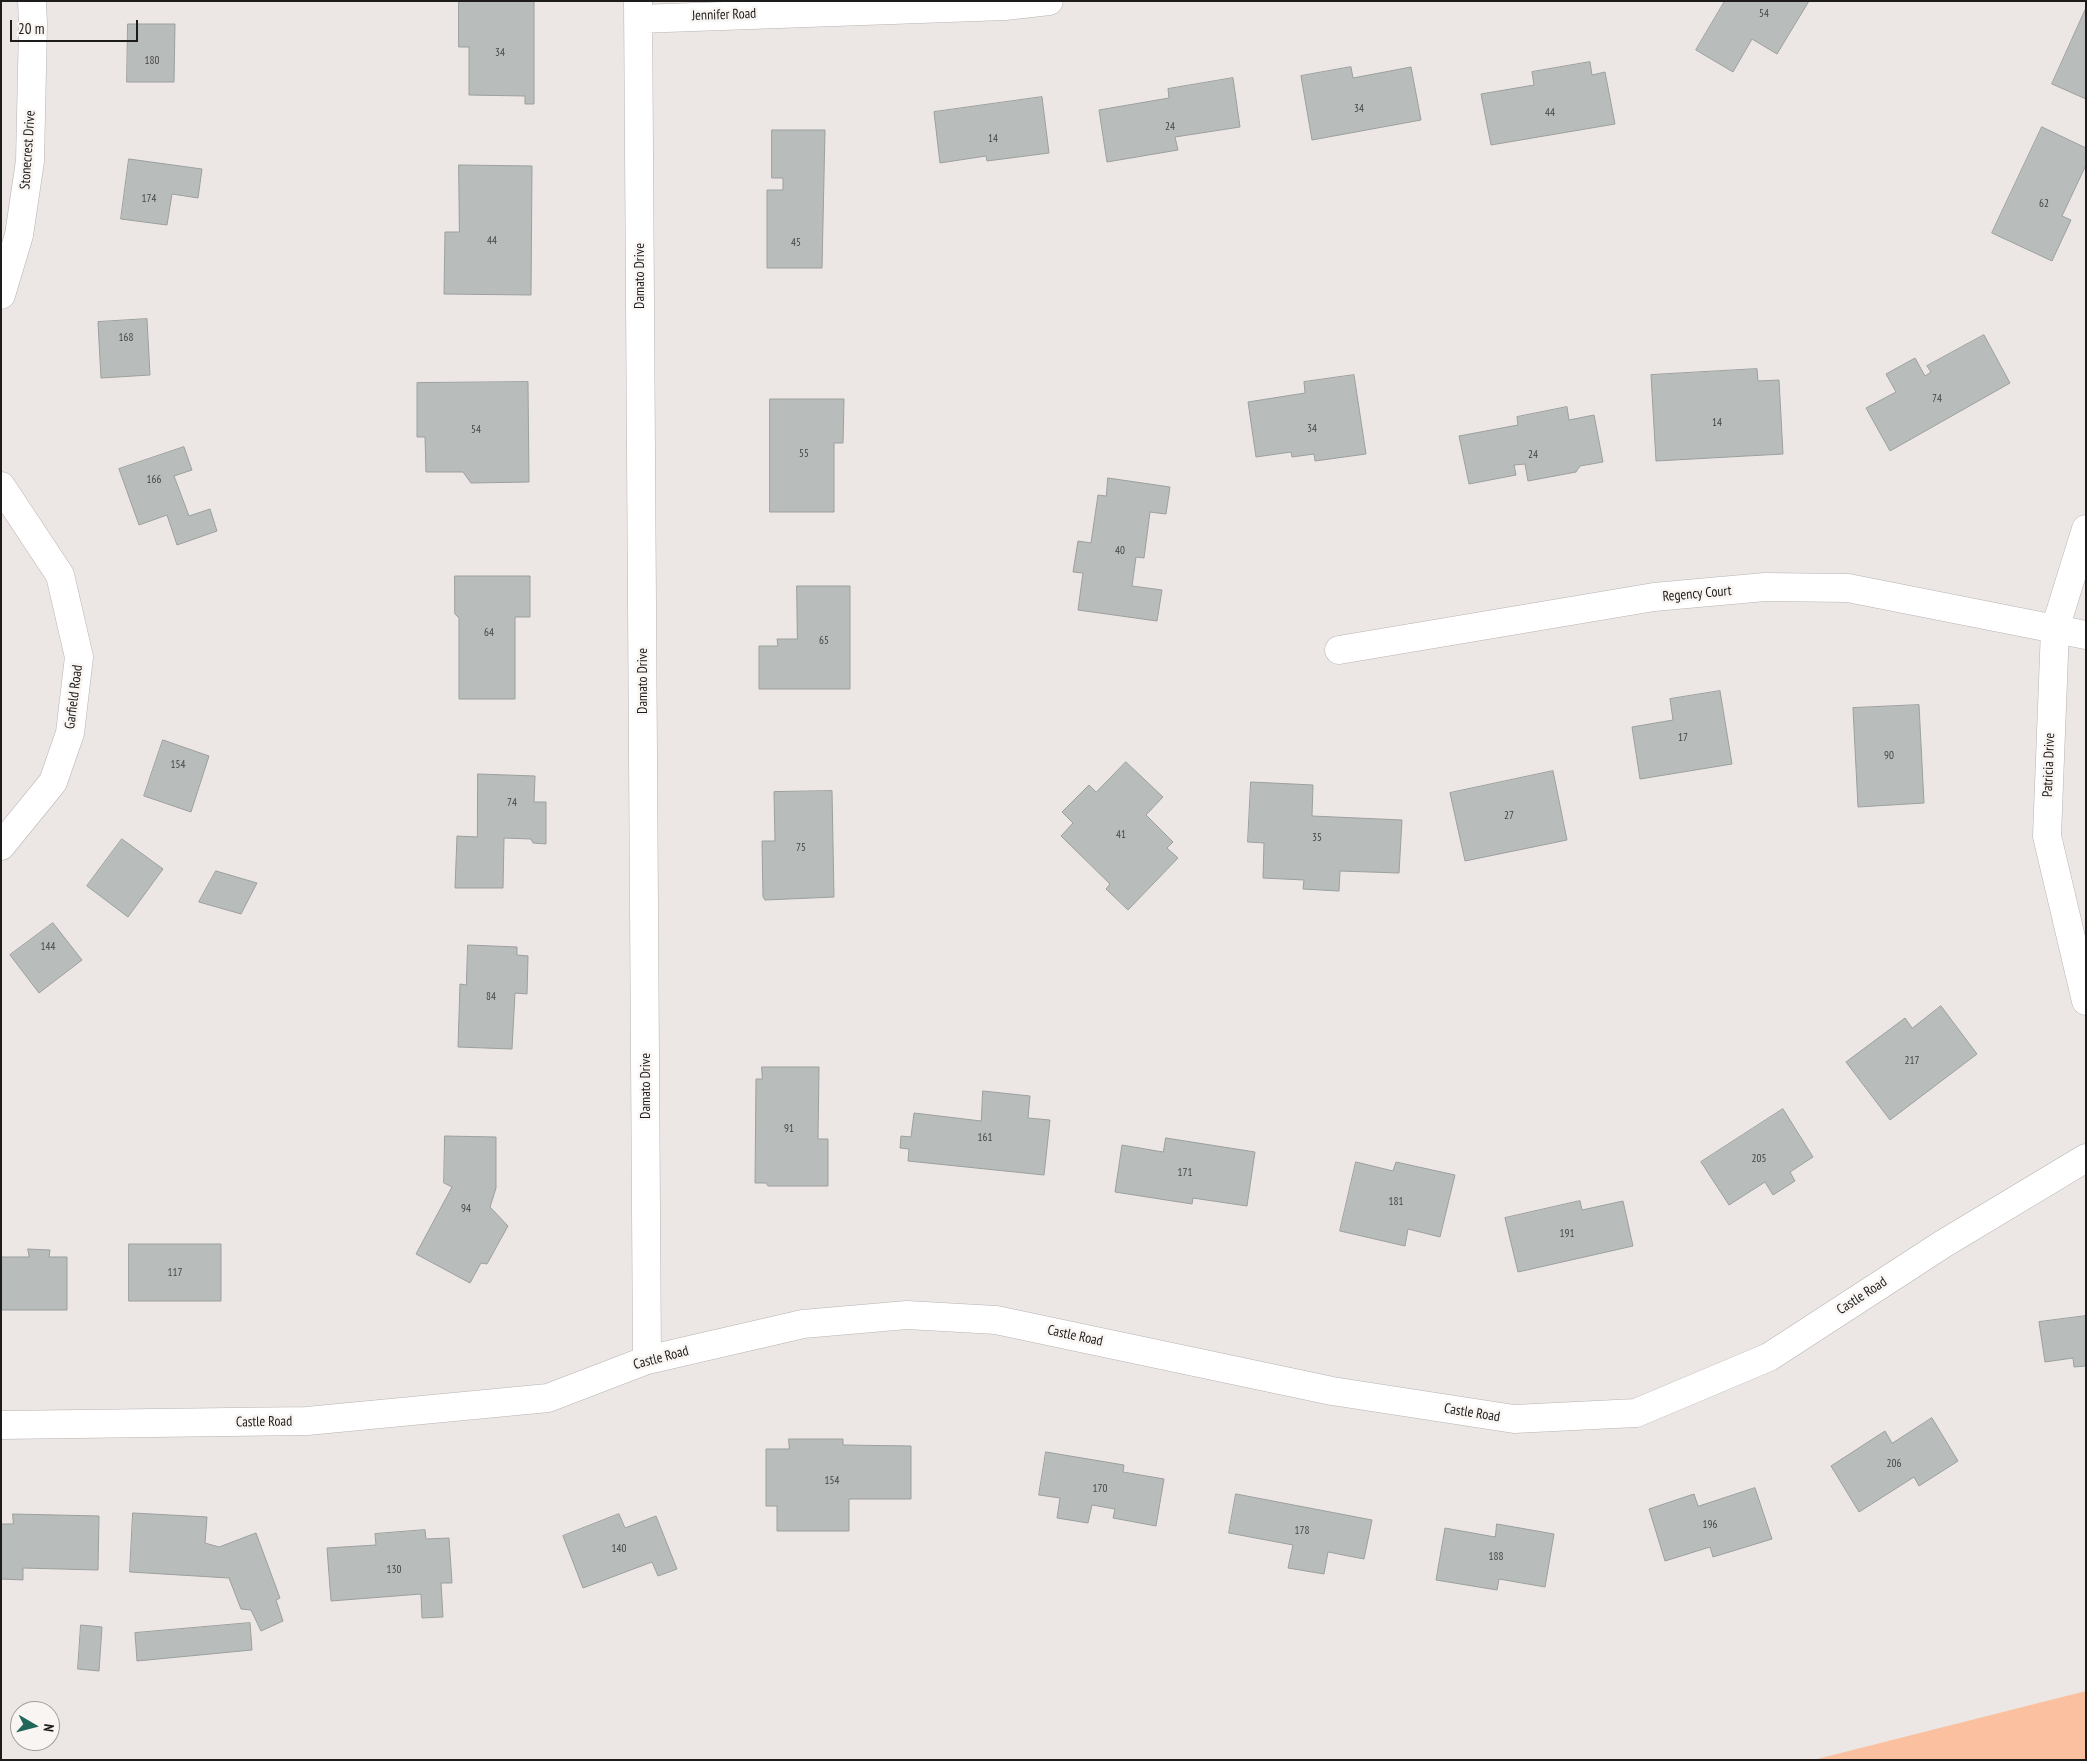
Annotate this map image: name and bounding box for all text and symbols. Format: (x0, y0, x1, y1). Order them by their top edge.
street label: Jennifer Road (692, 5, 756, 25)
house number: 54 (1759, 7, 1769, 21)
scale bar (12, 10, 140, 42)
text: 20 m (18, 19, 44, 38)
house number: 34 (495, 46, 505, 60)
house number: 180 (145, 54, 159, 68)
house number: 34 (1354, 102, 1364, 116)
house number: 44 (1545, 106, 1555, 120)
street label: Stonecrest Drive (17, 110, 39, 190)
house number: 24 (1165, 120, 1175, 134)
house number: 14 (988, 132, 998, 146)
house number: 174 (142, 192, 156, 206)
house number: 62 (2039, 197, 2049, 211)
house number: 44 (487, 234, 497, 248)
house number: 45 (791, 236, 801, 250)
street label: Damato Drive (632, 243, 648, 309)
house number: 168 (119, 331, 133, 345)
house number: 74 (1932, 392, 1942, 406)
house number: 14 (1712, 416, 1722, 430)
house number: 34 (1307, 422, 1317, 436)
house number: 54 (471, 423, 481, 437)
house number: 55 (799, 447, 809, 461)
house number: 24 (1528, 448, 1538, 462)
house number: 166 (147, 473, 161, 487)
house number: 40 (1115, 544, 1125, 558)
street label: Regency Court (1662, 583, 1732, 605)
house number: 64 (484, 626, 494, 640)
house number: 65 (819, 634, 829, 648)
street label: Damato Drive (635, 648, 651, 714)
street label: Garfield Road (62, 664, 86, 730)
house number: 17 (1678, 731, 1688, 745)
street label: Patricia Drive (2039, 733, 2059, 797)
house number: 90 (1884, 749, 1894, 763)
house number: 154 (171, 758, 185, 772)
house number: 74 (507, 796, 517, 810)
house number: 27 (1504, 809, 1514, 823)
house number: 41 (1116, 828, 1126, 842)
house number: 35 (1312, 831, 1322, 845)
house number: 75 (796, 841, 806, 855)
house number: 144 (41, 940, 55, 954)
house number: 84 (486, 990, 496, 1004)
street label: Damato Drive (638, 1053, 654, 1119)
house number: 217 (1905, 1054, 1919, 1068)
house number: 91 (784, 1122, 794, 1136)
house number: 161 (978, 1131, 992, 1145)
house number: 205 (1752, 1152, 1766, 1166)
house number: 171 (1178, 1166, 1192, 1180)
house number: 181 (1389, 1195, 1403, 1209)
house number: 94 (461, 1202, 471, 1216)
house number: 191 (1560, 1227, 1574, 1241)
house number: 117 (168, 1266, 182, 1280)
street label: Castle Road (1834, 1274, 1890, 1318)
street label: Castle Road (1046, 1322, 1104, 1350)
street label: Castle Road (632, 1343, 690, 1373)
street label: Castle Road (1443, 1400, 1501, 1426)
street label: Castle Road (236, 1413, 292, 1431)
house number: 206 (1887, 1457, 1901, 1471)
house number: 154 (825, 1474, 839, 1488)
house number: 170 (1093, 1482, 1107, 1496)
house number: 196 (1703, 1518, 1717, 1532)
house number: 178 (1295, 1524, 1309, 1538)
house number: 140 (612, 1542, 626, 1556)
house number: 188 (1489, 1550, 1503, 1564)
house number: 130 (387, 1563, 401, 1577)
north arrow (10, 1701, 60, 1751)
text: N (39, 1723, 58, 1733)

